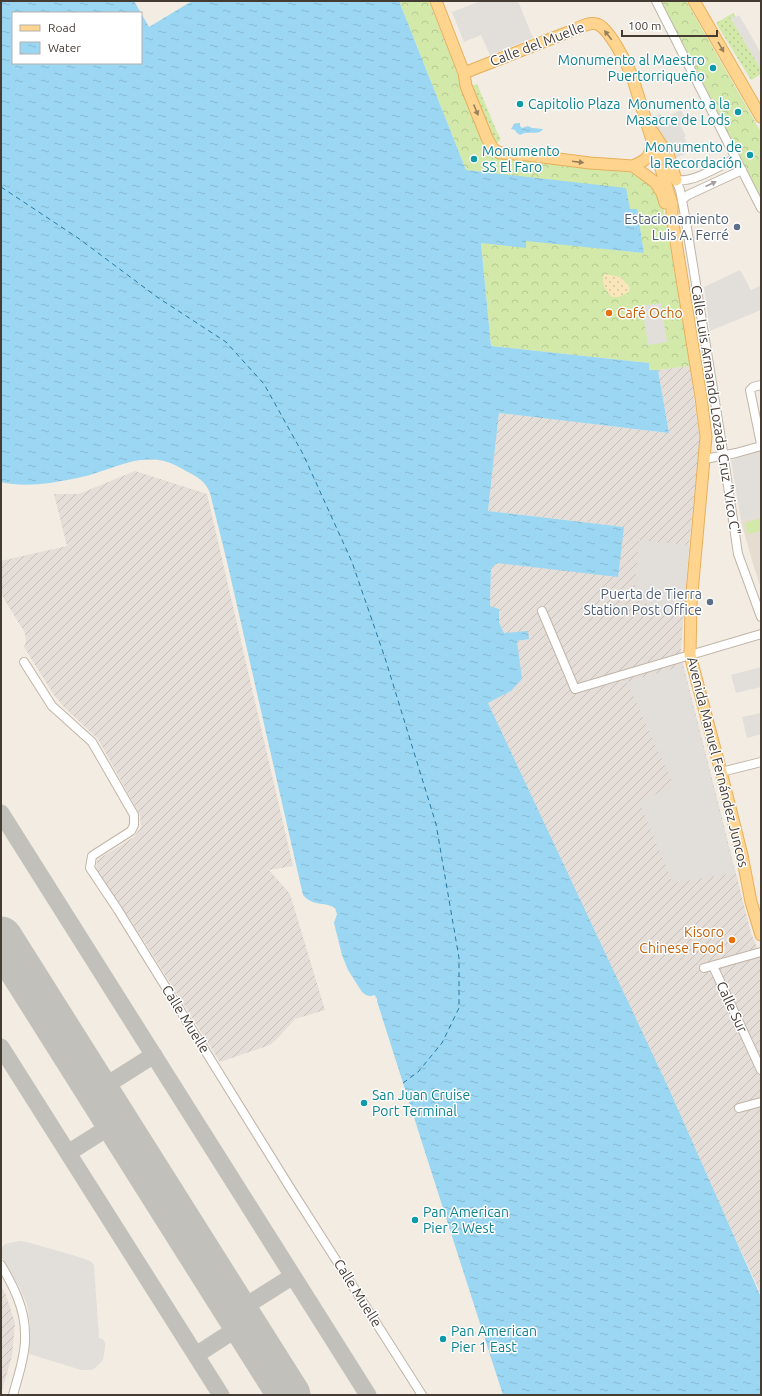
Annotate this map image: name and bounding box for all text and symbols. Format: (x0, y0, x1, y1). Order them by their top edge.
legend (12, 12, 142, 64)
scale bar (622, 12, 717, 38)
street label: Calle del Muelle (488, 19, 586, 69)
text: 100 m (628, 19, 661, 32)
text: Road (48, 21, 76, 34)
one-way arrow (604, 30, 613, 41)
text: Water (48, 41, 81, 54)
one-way arrow (717, 41, 724, 53)
place label: Monumento al Maestro Puertorriqueño (558, 52, 705, 84)
marker: Monumento al Maestro Puertorriqueño (708, 63, 718, 73)
place label: Capitolio Plaza (528, 96, 620, 112)
place label: Monumento a la Masacre de Lods (626, 96, 730, 128)
marker: Capitolio Plaza (515, 99, 525, 109)
one-way arrow (473, 104, 479, 115)
marker: Monumento a la Masacre de Lods (733, 107, 743, 117)
place label: Monumento de la Recordación (645, 139, 742, 171)
place label: Monumento SS El Faro (482, 143, 560, 175)
marker: Monumento de la Recordación (745, 150, 755, 160)
marker: Monumento SS El Faro (469, 154, 479, 164)
one-way arrow (572, 159, 584, 165)
one-way arrow (705, 181, 717, 187)
place label: Estacionamiento Luis A. Ferré (624, 211, 729, 243)
marker: Estacionamiento Luis A. Ferré (732, 222, 742, 232)
street label: Calle Luis Armando Lozada Cruz "Vico C" (688, 284, 744, 536)
place label: Café Ocho (617, 305, 683, 321)
marker: Café Ocho (604, 308, 614, 318)
place label: Puerta de Tierra Station Post Office (583, 586, 702, 618)
marker: Puerta de Tierra Station Post Office (705, 597, 715, 607)
street label: Avenida Manuel Fernández Juncos (684, 655, 752, 869)
place label: Kisoro Chinese Food (639, 924, 724, 956)
marker: Kisoro Chinese Food (727, 935, 737, 945)
street label: Calle Sur (713, 979, 751, 1036)
street label: Calle Muelle (159, 982, 213, 1056)
place label: San Juan Cruise Port Terminal (372, 1087, 470, 1119)
marker: San Juan Cruise Port Terminal (359, 1098, 369, 1108)
place label: Pan American Pier 2 West (423, 1204, 509, 1236)
marker: Pan American Pier 2 West (410, 1215, 420, 1225)
street label: Calle Muelle (331, 1256, 385, 1330)
place label: Pan American Pier 1 East (451, 1323, 537, 1355)
marker: Pan American Pier 1 East (438, 1334, 448, 1344)

